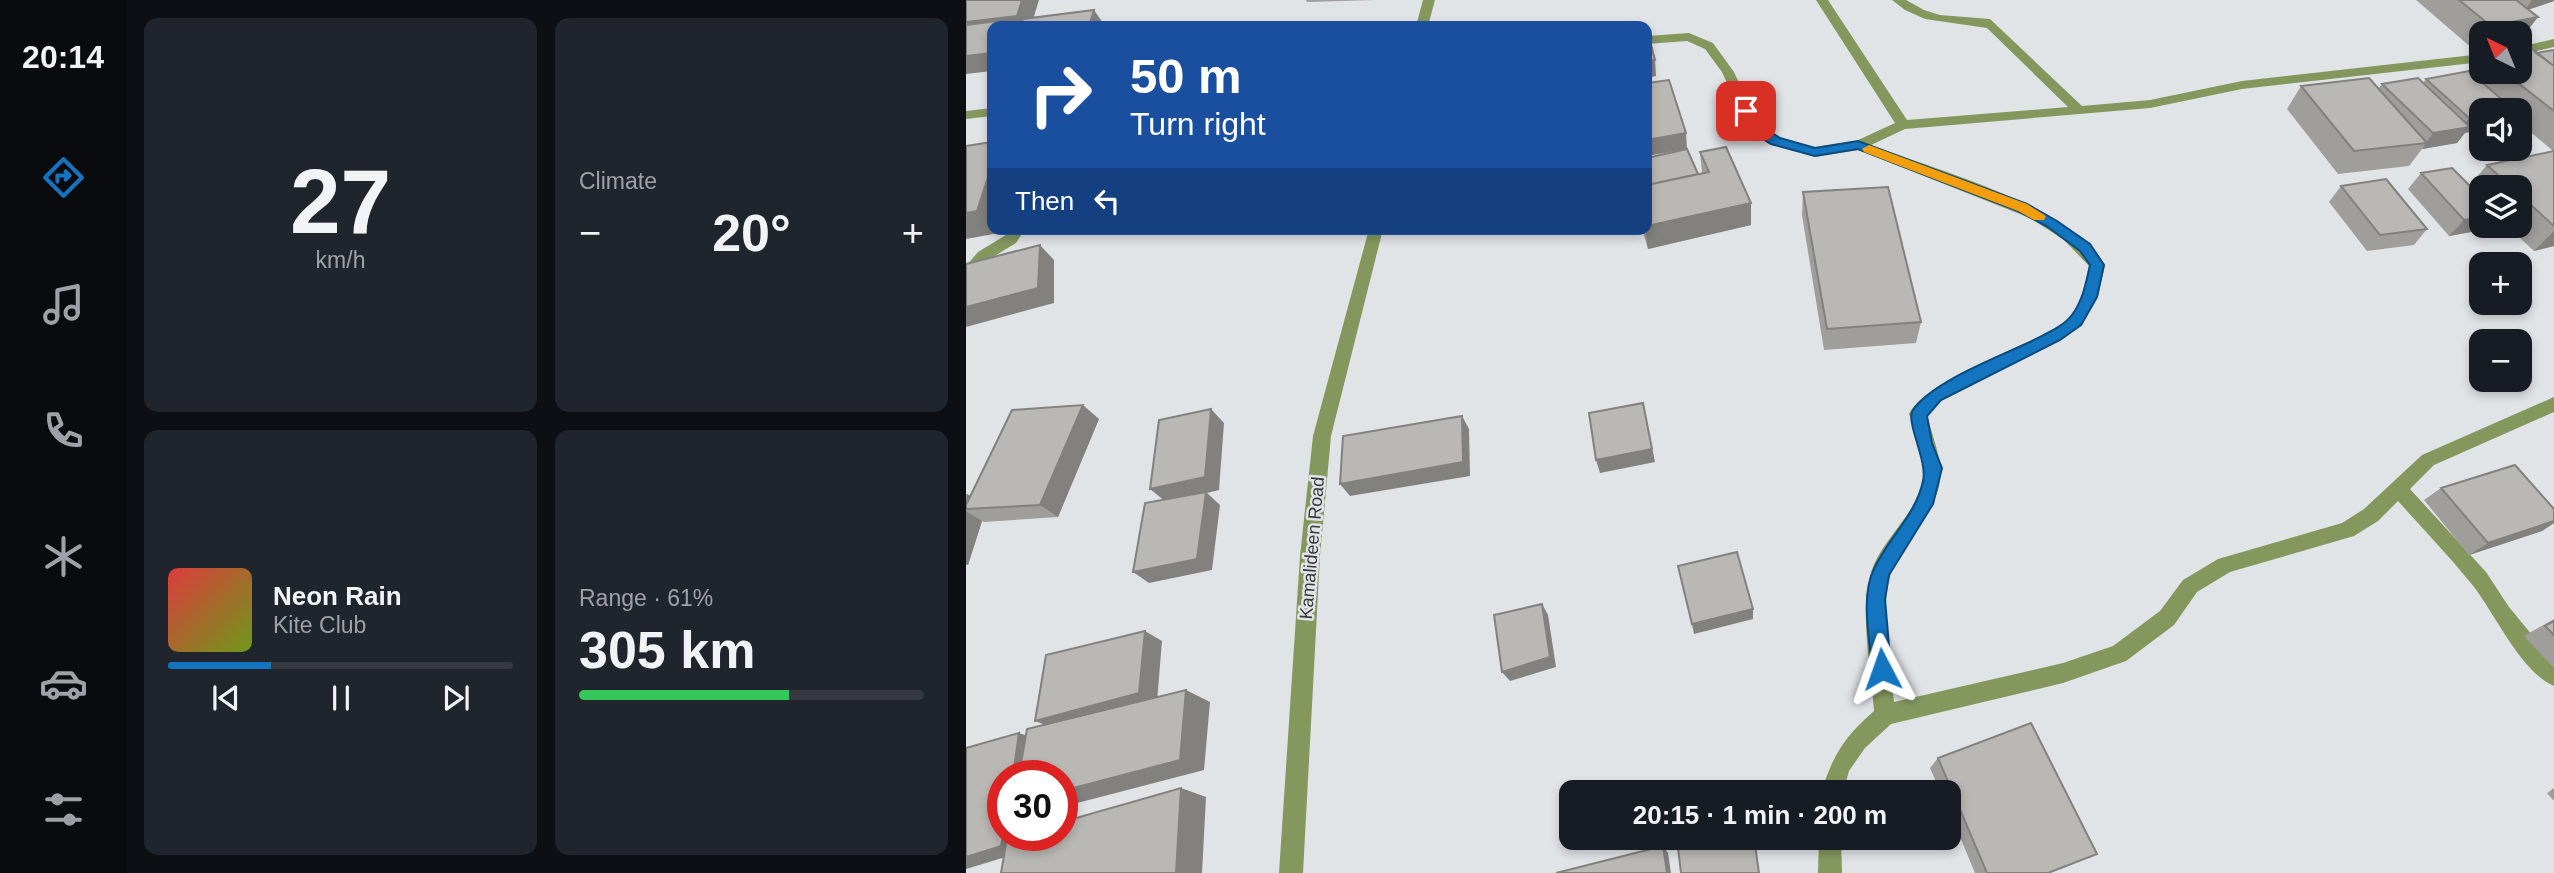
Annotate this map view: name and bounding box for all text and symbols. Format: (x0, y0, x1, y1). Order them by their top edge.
north arrow (2469, 21, 2532, 84)
map controls (2469, 21, 2532, 392)
text: 20:14 (22, 39, 104, 75)
icon: right (1015, 49, 1106, 140)
text: 50 m (1130, 49, 1242, 103)
pin (1716, 81, 1776, 141)
icon: arrive (1727, 92, 1765, 130)
button: sound (2469, 98, 2532, 161)
text: Turn right (1130, 106, 1266, 142)
text: 27 (290, 151, 391, 252)
icon: directions (39, 153, 88, 202)
text: Climate (579, 168, 657, 194)
button: layers (2469, 175, 2532, 238)
icon: left (1088, 182, 1126, 220)
text: Then (1015, 186, 1074, 216)
text: 20° (712, 204, 791, 262)
text: − (579, 212, 601, 254)
text: + (902, 212, 924, 254)
text: km/h (316, 247, 365, 273)
button: + (2469, 252, 2532, 315)
icon: music (39, 280, 88, 329)
button: − (2469, 329, 2532, 392)
icon: phone (39, 406, 88, 455)
street label: Kamalideen Road (1296, 476, 1328, 620)
icon: climate (39, 532, 88, 581)
text: Neon Rain (273, 581, 402, 611)
text: Range · 61% (579, 585, 713, 611)
text: Kite Club (273, 612, 366, 638)
text: 305 km (579, 621, 755, 679)
position arrow (1845, 632, 1919, 706)
icon: car (39, 659, 88, 708)
icon: previous (207, 679, 245, 717)
icon: pause (322, 679, 360, 717)
icon: next (437, 679, 475, 717)
speed limit sign: 30 (987, 760, 1078, 851)
icon: filters (39, 785, 88, 834)
text: 20:15 · 1 min · 200 m (1633, 800, 1887, 830)

